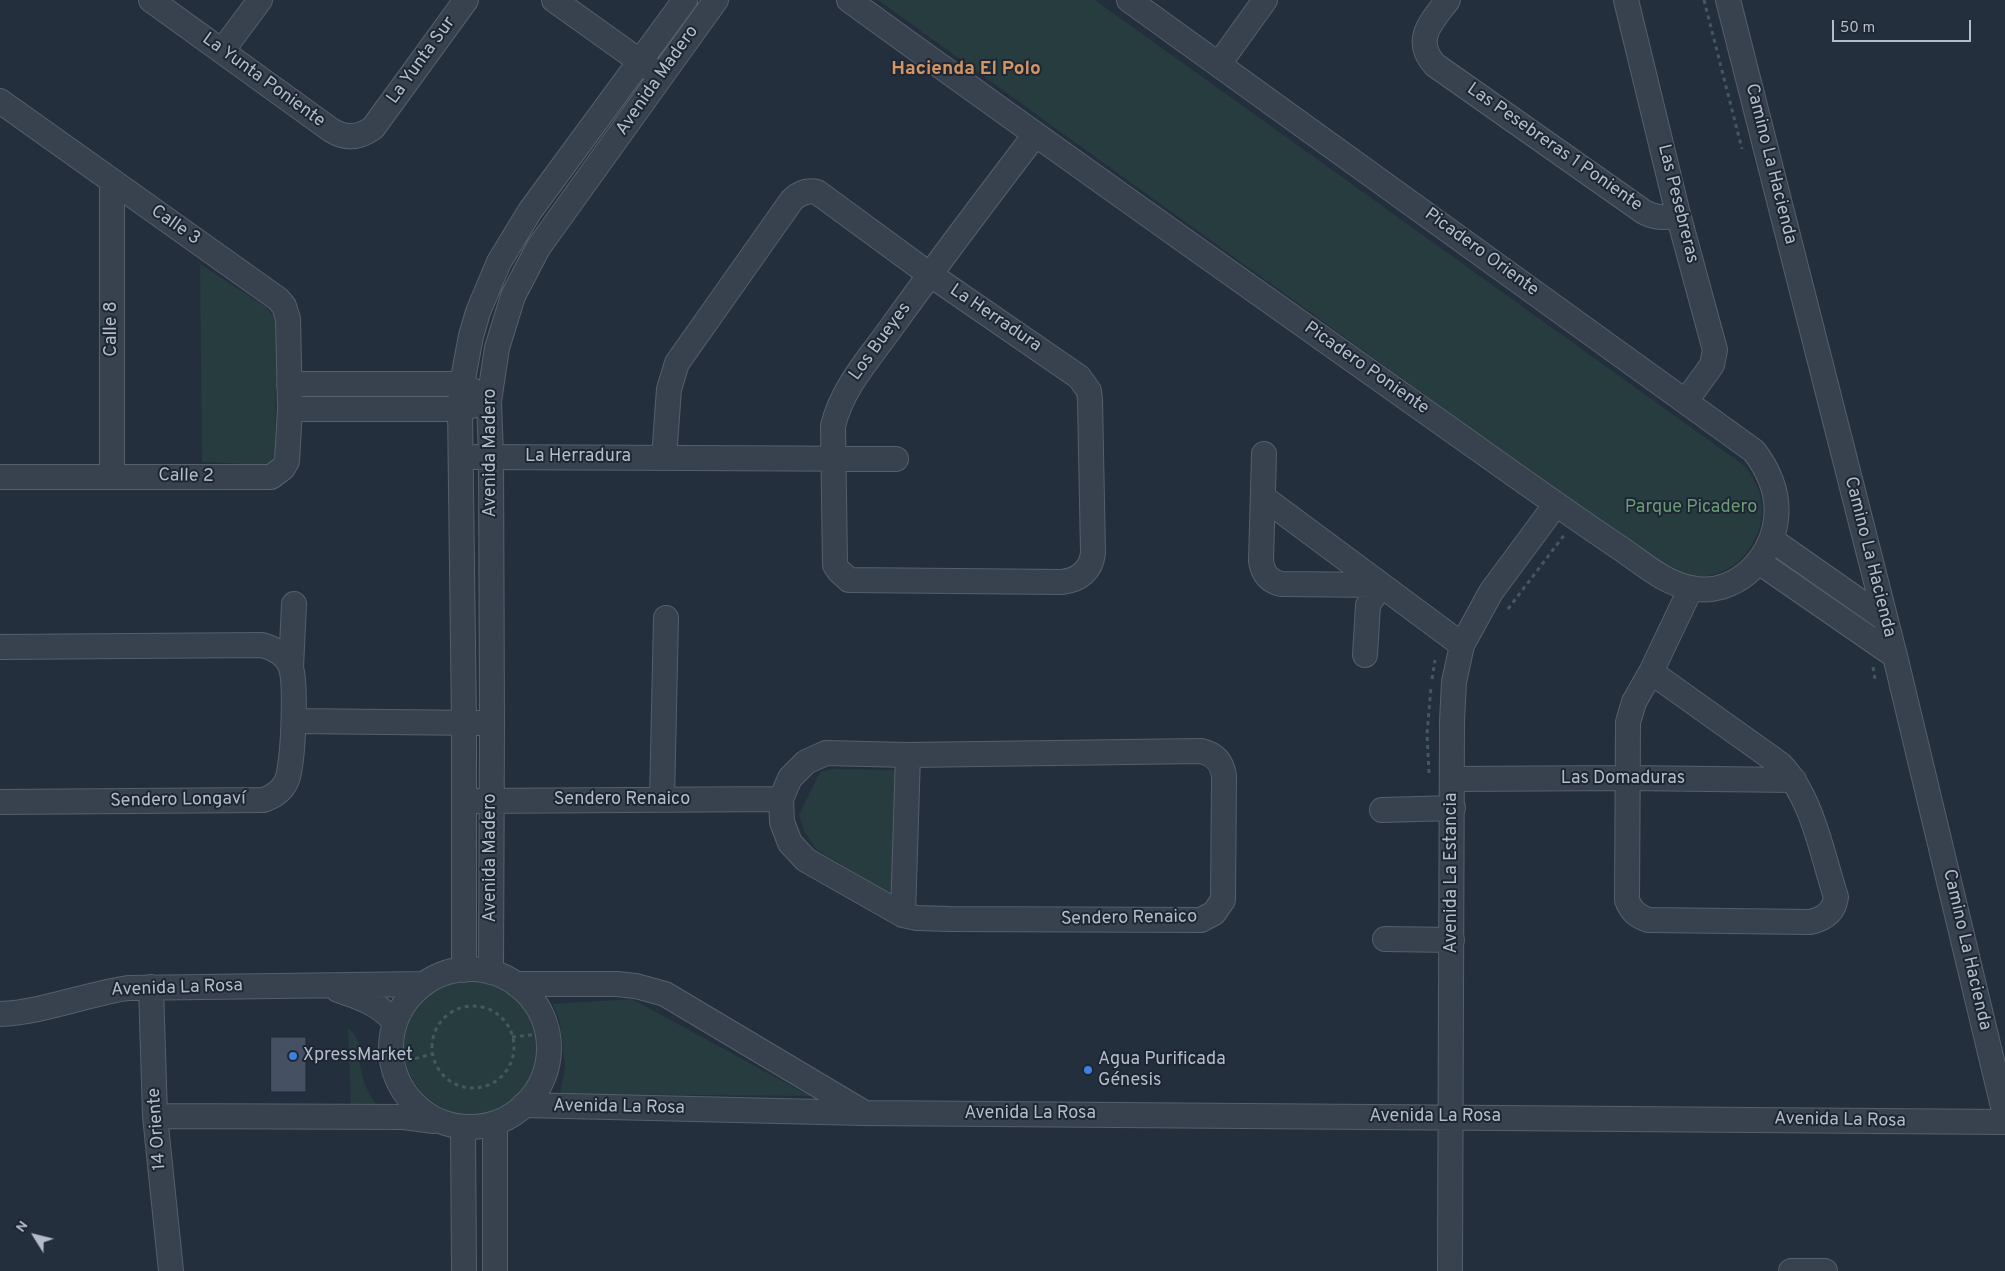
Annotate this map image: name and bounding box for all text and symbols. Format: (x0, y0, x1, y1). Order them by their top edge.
scale bar (1835, 10, 1974, 42)
street label: La Yunta Sur (383, 13, 461, 109)
text: 50 m (1840, 19, 1875, 38)
street label: Avenida Madero (612, 22, 704, 140)
street label: La Yunta Poniente (197, 29, 329, 133)
district label: Hacienda El Polo (891, 59, 1041, 81)
street label: Las Pesebreras 1 Poniente (1462, 79, 1646, 217)
street label: Camino La Hacienda (1740, 81, 1800, 247)
street label: Las Pesebreras (1652, 142, 1702, 266)
street label: Calle 3 (146, 201, 204, 251)
street label: Picadero Oriente (1420, 204, 1542, 302)
street label: La Herradura (945, 280, 1045, 358)
street label: Los Bueyes (845, 299, 917, 385)
street label: Calle 8 (101, 301, 123, 357)
street label: Picadero Poniente (1299, 318, 1433, 420)
street label: Avenida Madero (480, 388, 502, 518)
street label: La Herradura (525, 446, 631, 468)
street label: Calle 2 (158, 466, 214, 488)
street label: Camino La Hacienda (1839, 474, 1899, 640)
park label: Parque Picadero (1625, 497, 1757, 519)
street label: Las Domaduras (1561, 768, 1685, 790)
street label: Sendero Longaví (110, 789, 246, 813)
street label: Sendero Renaico (554, 789, 690, 811)
street label: Avenida La Estancia (1441, 792, 1463, 954)
street label: Avenida Madero (480, 793, 502, 923)
street label: Camino La Hacienda (1937, 867, 1995, 1033)
street label: Sendero Renaico (1061, 907, 1197, 931)
street label: Avenida La Rosa (111, 976, 243, 1002)
place label: XpressMarket (303, 1045, 413, 1067)
place label: Agua Purificada Génesis (1098, 1049, 1226, 1092)
marker: XpressMarket (287, 1050, 299, 1062)
marker: Agua Purificada Génesis (1082, 1064, 1094, 1076)
street label: 14 Oriente (144, 1087, 172, 1171)
street label: Avenida La Rosa (553, 1096, 685, 1120)
street label: Avenida La Rosa (964, 1103, 1096, 1125)
street label: Avenida La Rosa (1369, 1106, 1501, 1128)
street label: Avenida La Rosa (1774, 1109, 1906, 1133)
north arrow (10, 1211, 60, 1261)
text: N (13, 1218, 32, 1236)

